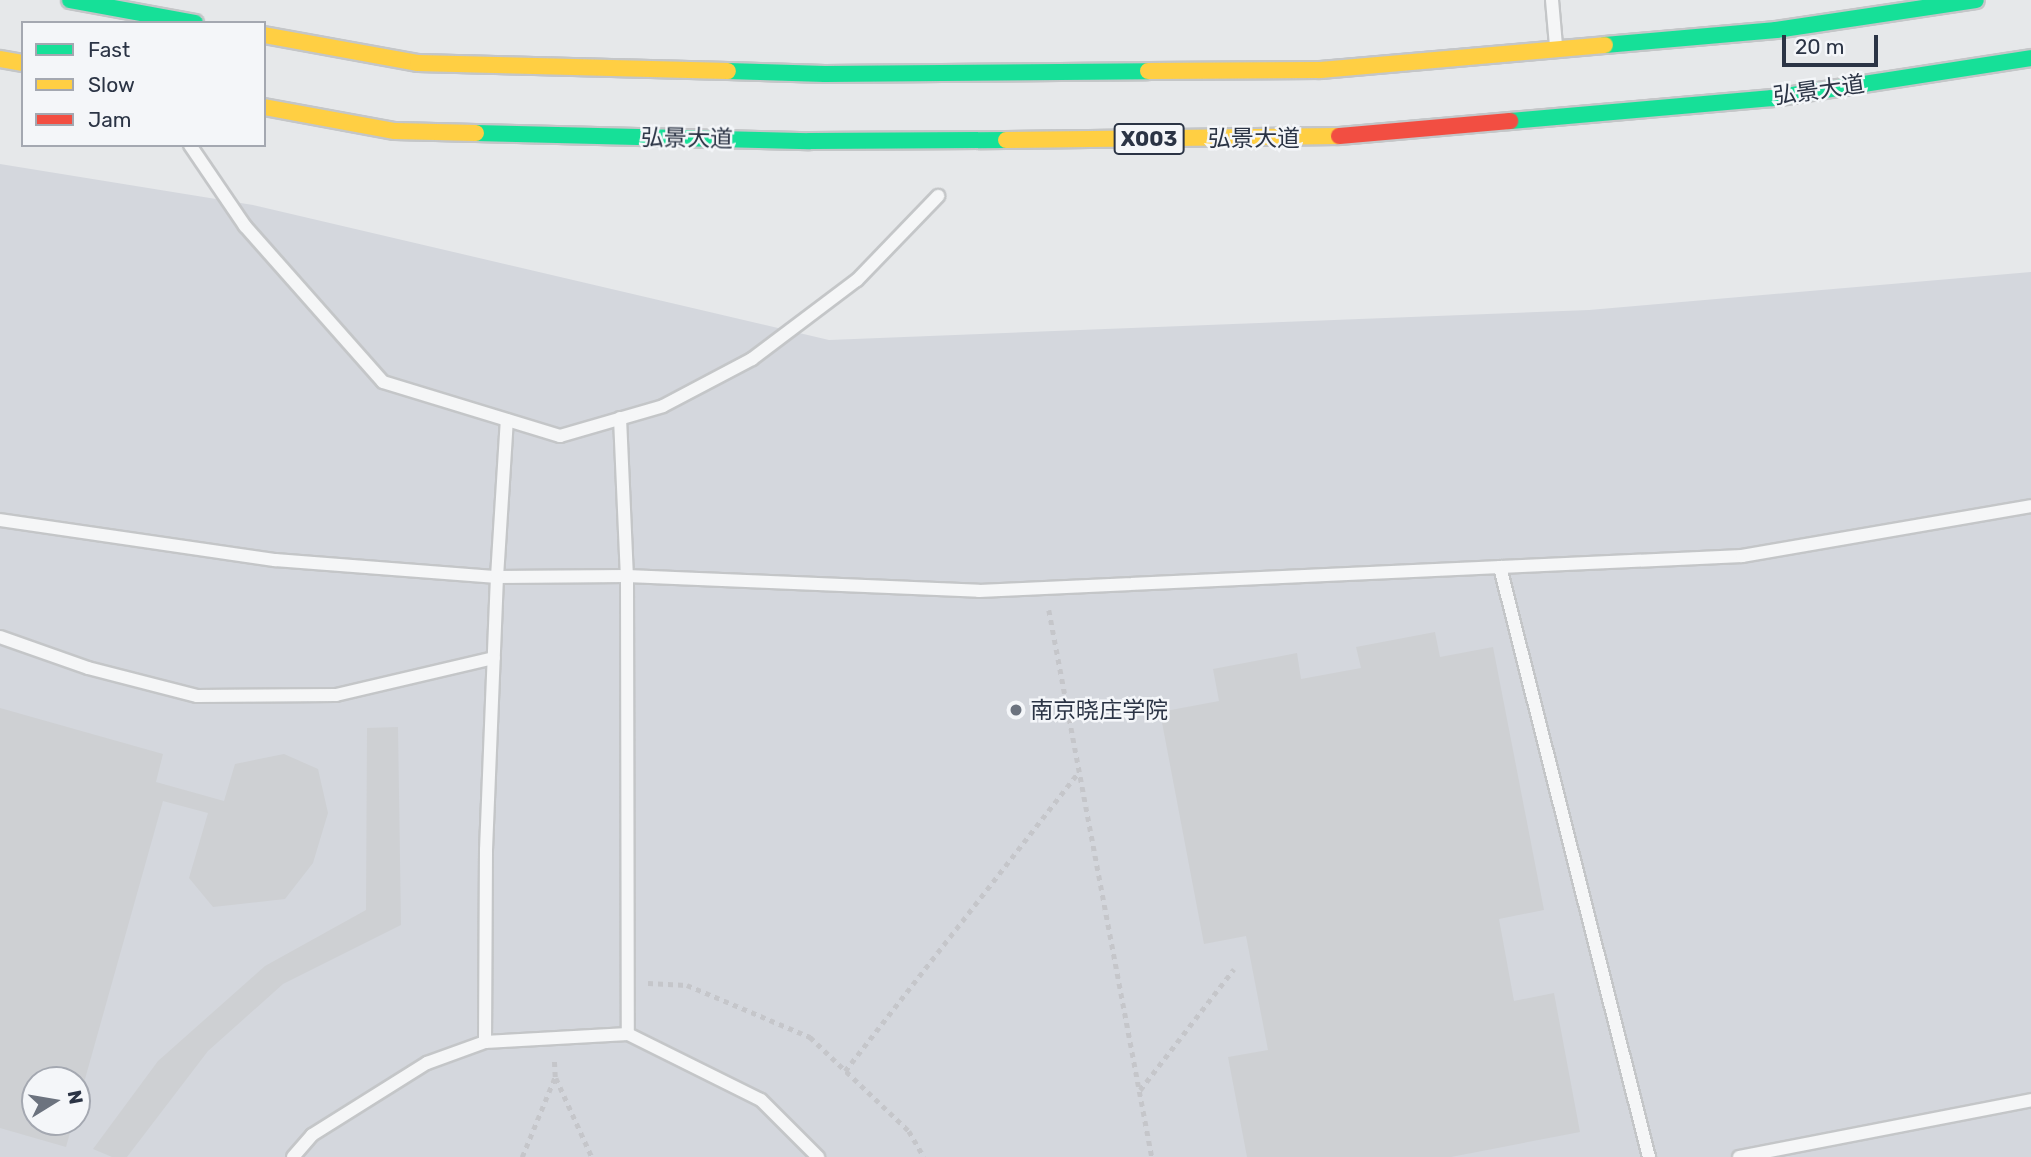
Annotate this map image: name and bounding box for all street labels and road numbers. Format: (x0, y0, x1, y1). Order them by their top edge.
street label: 弘景大道 (1772, 70, 1866, 110)
road number: X003 (1112, 122, 1186, 156)
street label: 弘景大道 (641, 123, 733, 153)
street label: 弘景大道 (1208, 124, 1300, 152)

